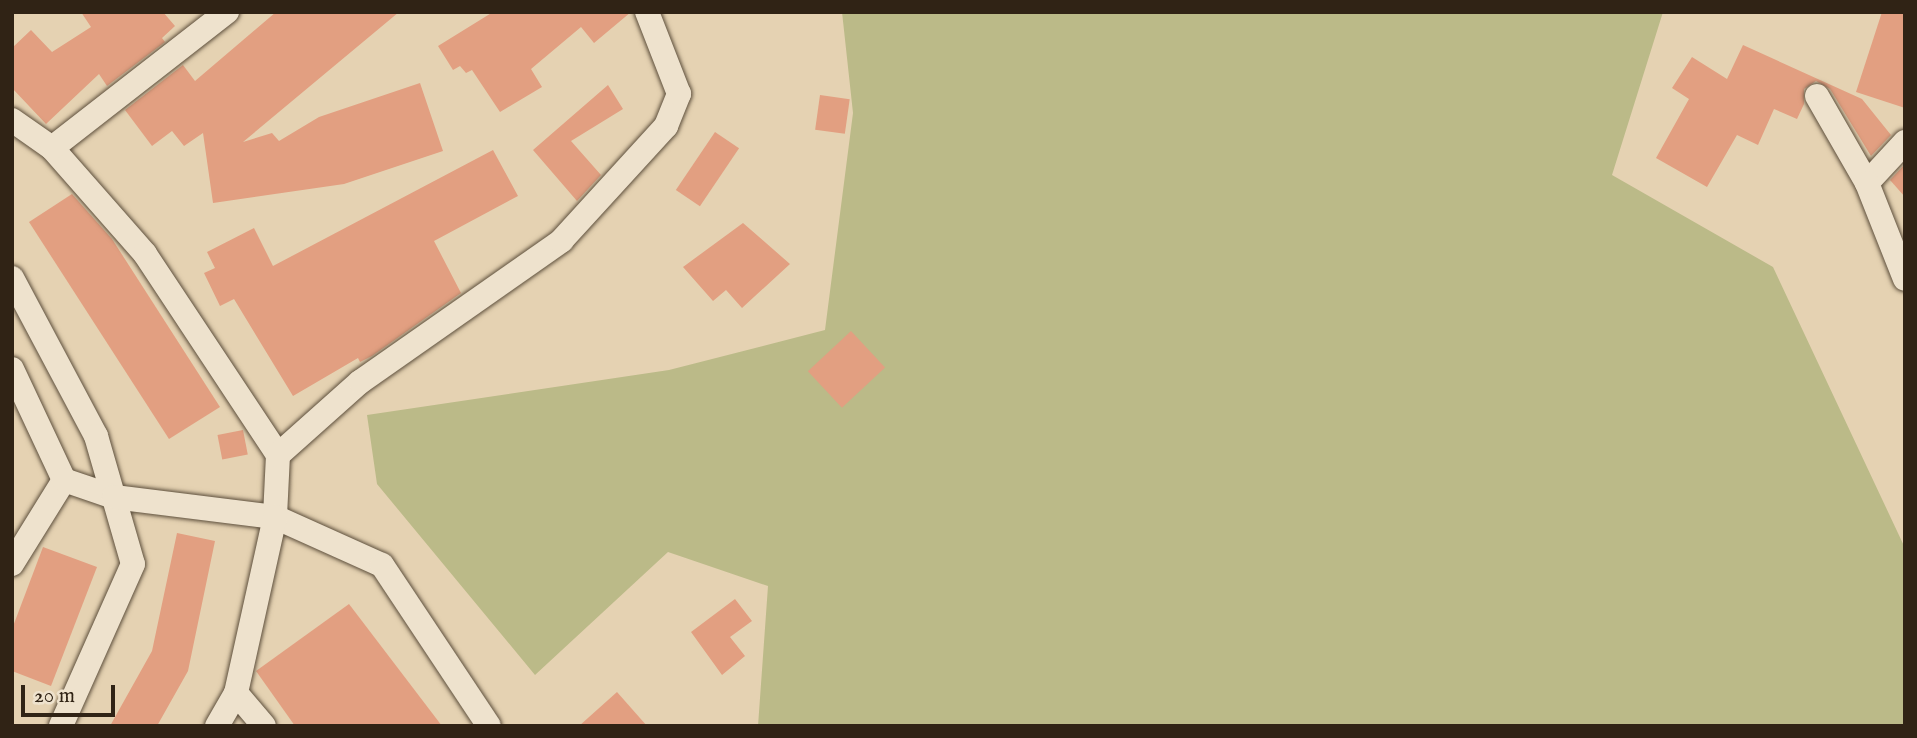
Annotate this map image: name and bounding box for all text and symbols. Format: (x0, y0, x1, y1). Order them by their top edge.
scale bar (24, 672, 119, 716)
text: 20 m (34, 683, 75, 710)

